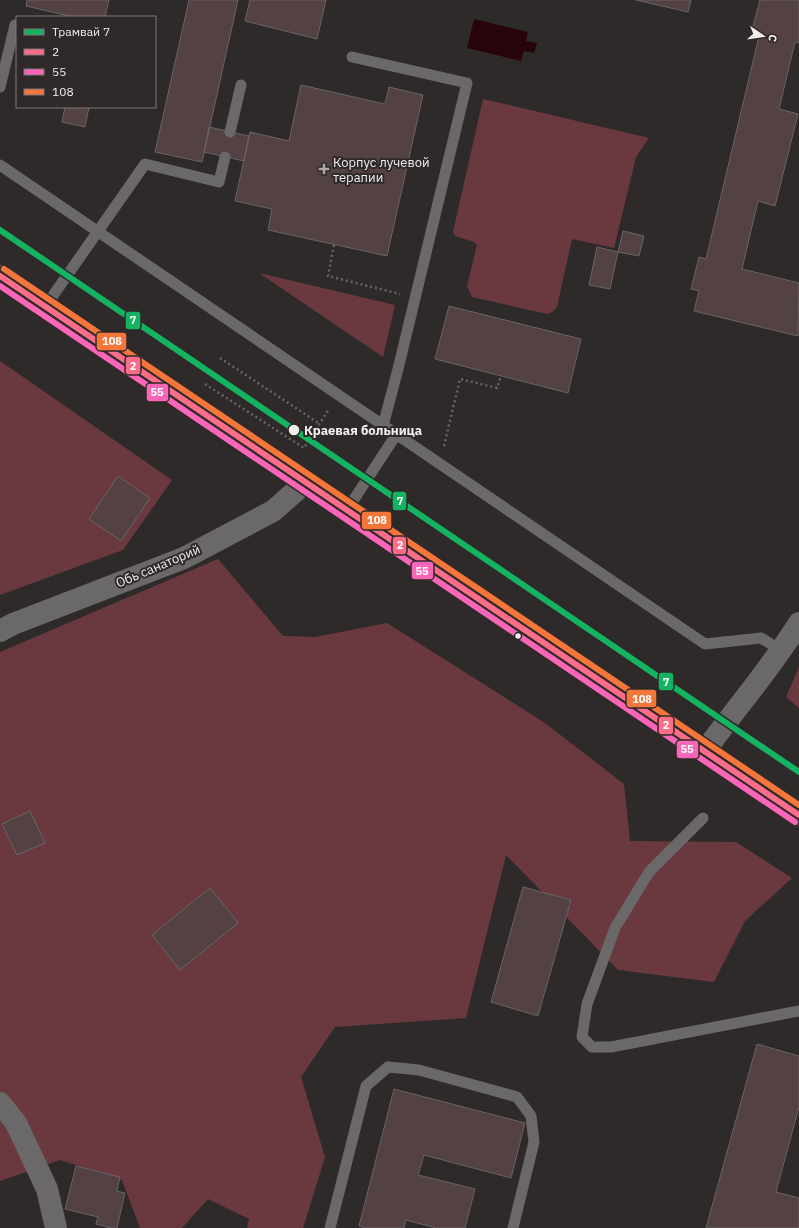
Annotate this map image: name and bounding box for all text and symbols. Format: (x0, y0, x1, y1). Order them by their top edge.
legend (16, 16, 156, 108)
north arrow (743, 16, 783, 56)
text: Трамвай 7 (52, 24, 110, 39)
text: С (765, 33, 780, 43)
text: 2 (52, 44, 59, 59)
text: 55 (52, 64, 66, 79)
text: 108 (52, 84, 74, 99)
place label: Корпус лучевой терапии (333, 154, 430, 186)
marker: Корпус лучевой терапии (318, 163, 330, 175)
line badge: 7 (125, 311, 141, 330)
text: 7 (130, 313, 137, 327)
line badge: 108 (96, 332, 127, 351)
text: 108 (102, 334, 122, 348)
line badge: 2 (125, 356, 141, 375)
text: 2 (130, 359, 137, 373)
line badge: 55 (146, 383, 169, 402)
text: 55 (150, 385, 164, 399)
place label: Краевая больница (304, 422, 422, 439)
marker: Краевая больница (287, 423, 301, 437)
line badge: 7 (392, 491, 407, 511)
text: 7 (397, 494, 404, 508)
line badge: 108 (361, 511, 392, 530)
text: 108 (367, 513, 387, 527)
line badge: 2 (392, 536, 407, 555)
text: 2 (397, 538, 404, 552)
street label: Обь санаторий (113, 541, 203, 591)
line badge: 55 (411, 561, 434, 580)
text: 55 (415, 564, 429, 578)
unlabelled marker (513, 631, 523, 641)
line badge: 7 (658, 672, 674, 691)
text: 7 (663, 675, 670, 689)
line badge: 108 (626, 689, 657, 708)
text: 108 (632, 692, 652, 706)
line badge: 2 (658, 716, 674, 735)
text: 2 (663, 718, 670, 732)
line badge: 55 (676, 740, 699, 759)
text: 55 (680, 742, 694, 756)

